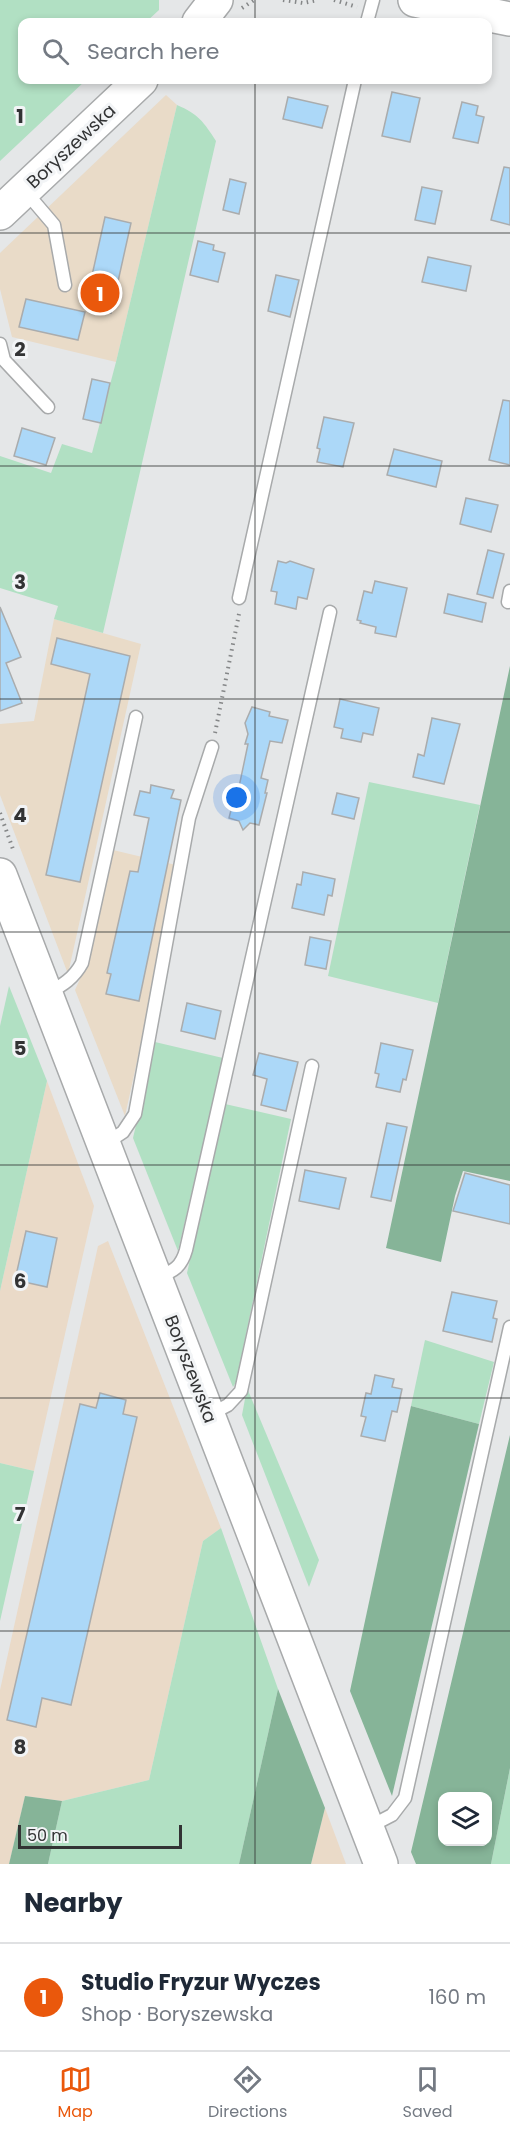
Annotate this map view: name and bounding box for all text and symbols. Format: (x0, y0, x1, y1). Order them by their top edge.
search box (18, 18, 492, 84)
icon: search (39, 35, 72, 68)
text: Search here (87, 36, 220, 67)
street label: Boryszewska (21, 98, 121, 194)
text: 1 (16, 102, 24, 130)
pin: 1 (80, 270, 120, 316)
text: 2 (14, 335, 26, 363)
text: 3 (14, 568, 26, 596)
your location (222, 783, 251, 812)
text: 4 (13, 801, 27, 829)
text: 5 (14, 1034, 27, 1062)
text: 6 (14, 1267, 26, 1295)
street label: Boryszewska (159, 1311, 223, 1427)
text: 7 (15, 1500, 26, 1528)
text: 8 (14, 1733, 26, 1761)
map controls (438, 1792, 492, 1846)
button: layers (438, 1792, 492, 1846)
scale bar (18, 1822, 182, 1850)
text: 50 m (27, 1824, 68, 1847)
text: Nearby (24, 1885, 122, 1921)
text: Studio Fryzur Wyczes (81, 1967, 321, 1998)
text: 1 (40, 1983, 47, 2011)
text: 160 m (428, 1983, 486, 2011)
text: Shop · Boryszewska (81, 2000, 273, 2028)
tab: Map (58, 2063, 93, 2124)
tab: Directions (208, 2063, 287, 2124)
tab: Saved (403, 2063, 452, 2124)

